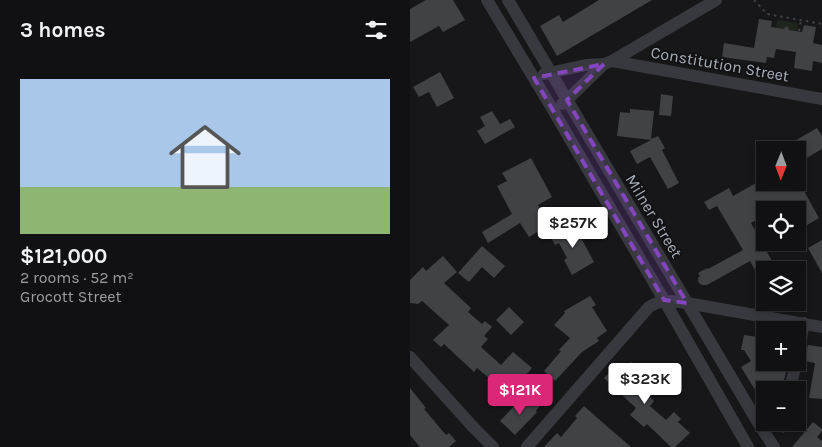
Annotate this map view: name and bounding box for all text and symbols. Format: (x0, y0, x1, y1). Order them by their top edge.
icon: filters (362, 16, 390, 44)
text: 3 homes (20, 18, 105, 42)
street label: Constitution Street (649, 42, 791, 86)
icon: home (160, 112, 250, 202)
north arrow (756, 141, 806, 191)
map controls (756, 141, 806, 431)
street label: Milner Street (622, 171, 686, 261)
button: locate (756, 201, 806, 251)
pin: $257K (538, 206, 608, 249)
text: $257K (549, 213, 597, 232)
text: $121,000 (20, 244, 107, 268)
button: layers (756, 261, 806, 311)
text: 2 rooms · 52 m² (20, 268, 134, 287)
text: Grocott Street (20, 287, 122, 306)
button: + (756, 321, 806, 371)
pin: $323K (610, 362, 680, 405)
text: $323K (619, 369, 671, 388)
pin: $121K (485, 374, 555, 416)
text: $121K (499, 380, 541, 399)
button: − (756, 381, 806, 431)

